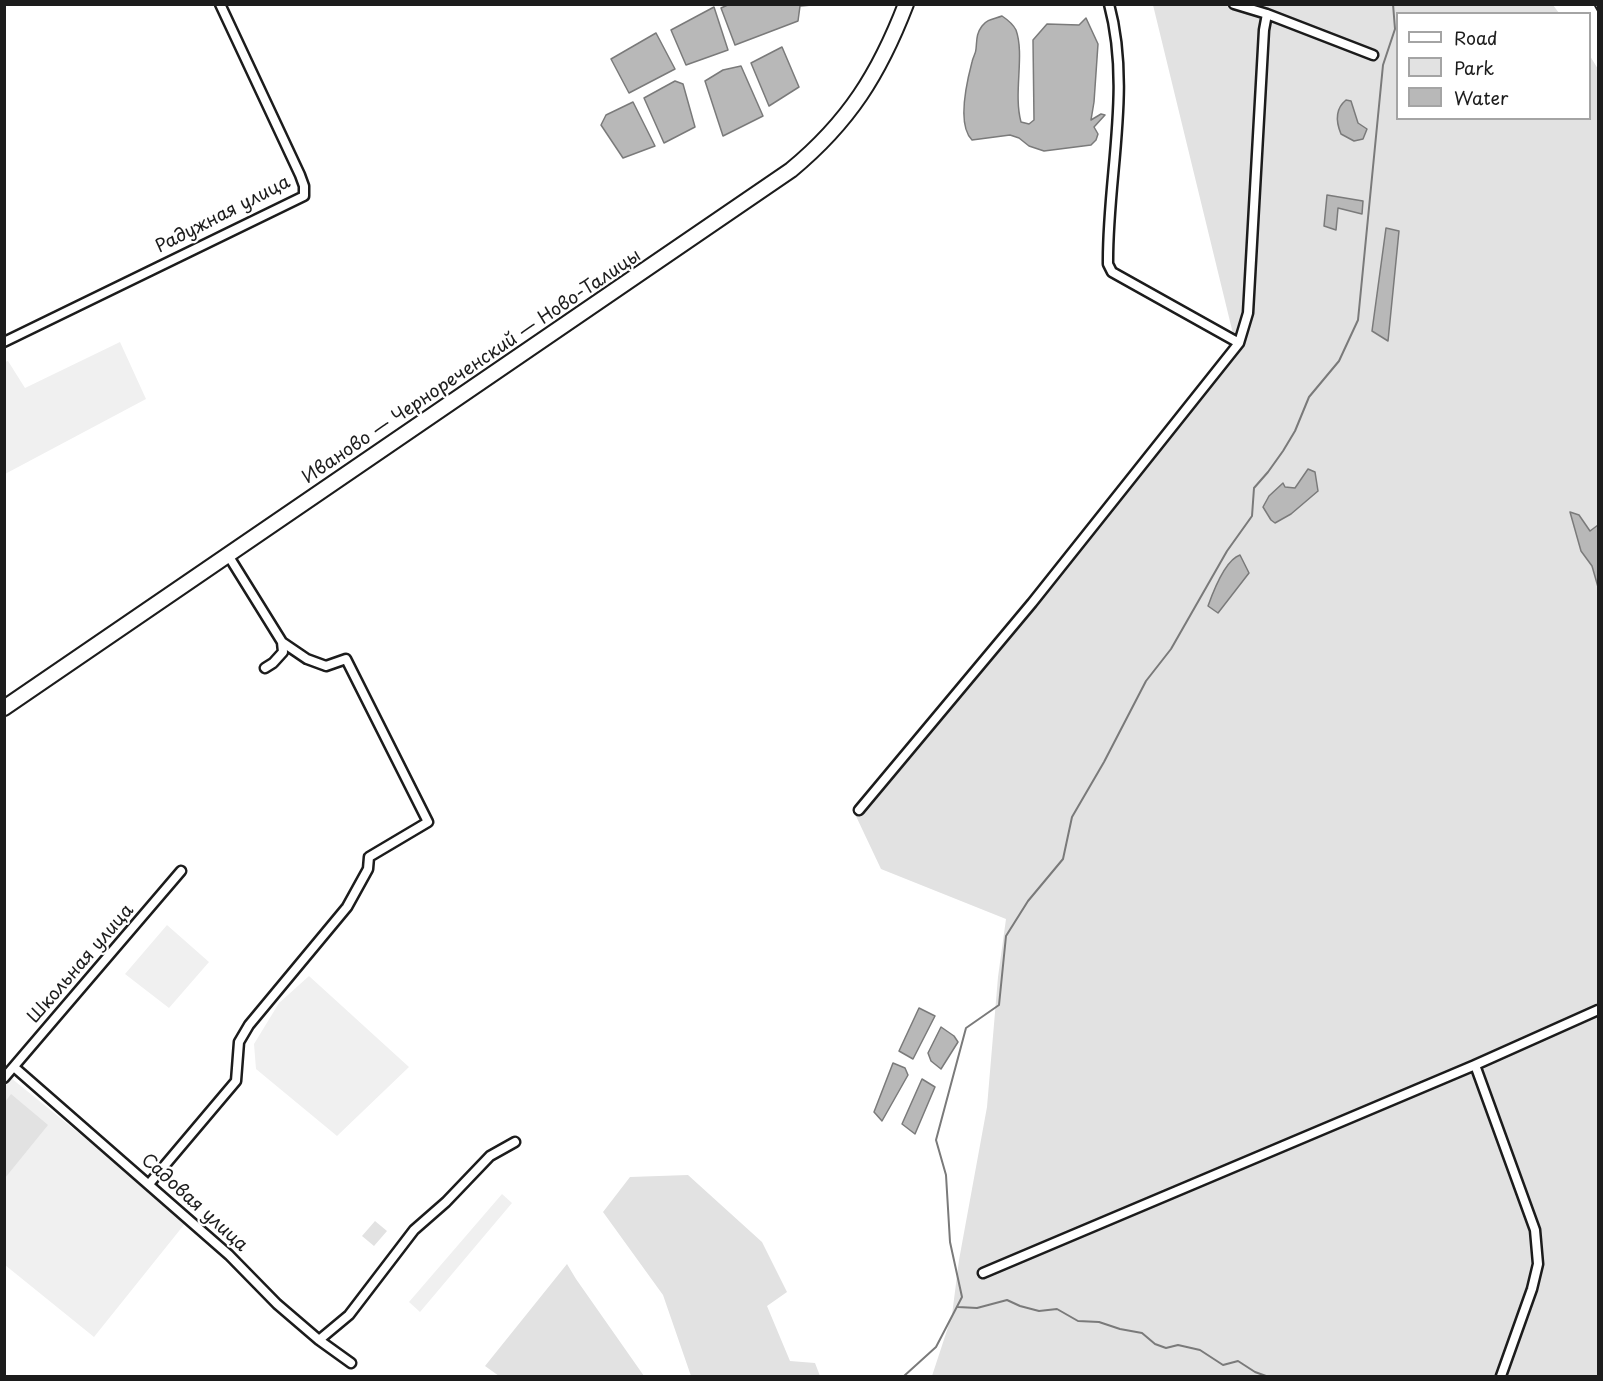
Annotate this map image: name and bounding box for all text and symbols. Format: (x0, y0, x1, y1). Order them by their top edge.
legend (1396, 12, 1591, 120)
text: Road (1454, 24, 1498, 51)
text: Park (1454, 54, 1494, 81)
text: Water (1454, 84, 1508, 111)
street label: Радужная улица (152, 172, 294, 258)
street label: Иваново — Чернореченский — Ново-Талицы (299, 245, 645, 489)
street label: Школьная улица (23, 900, 139, 1028)
street label: Садовая улица (136, 1149, 252, 1257)

